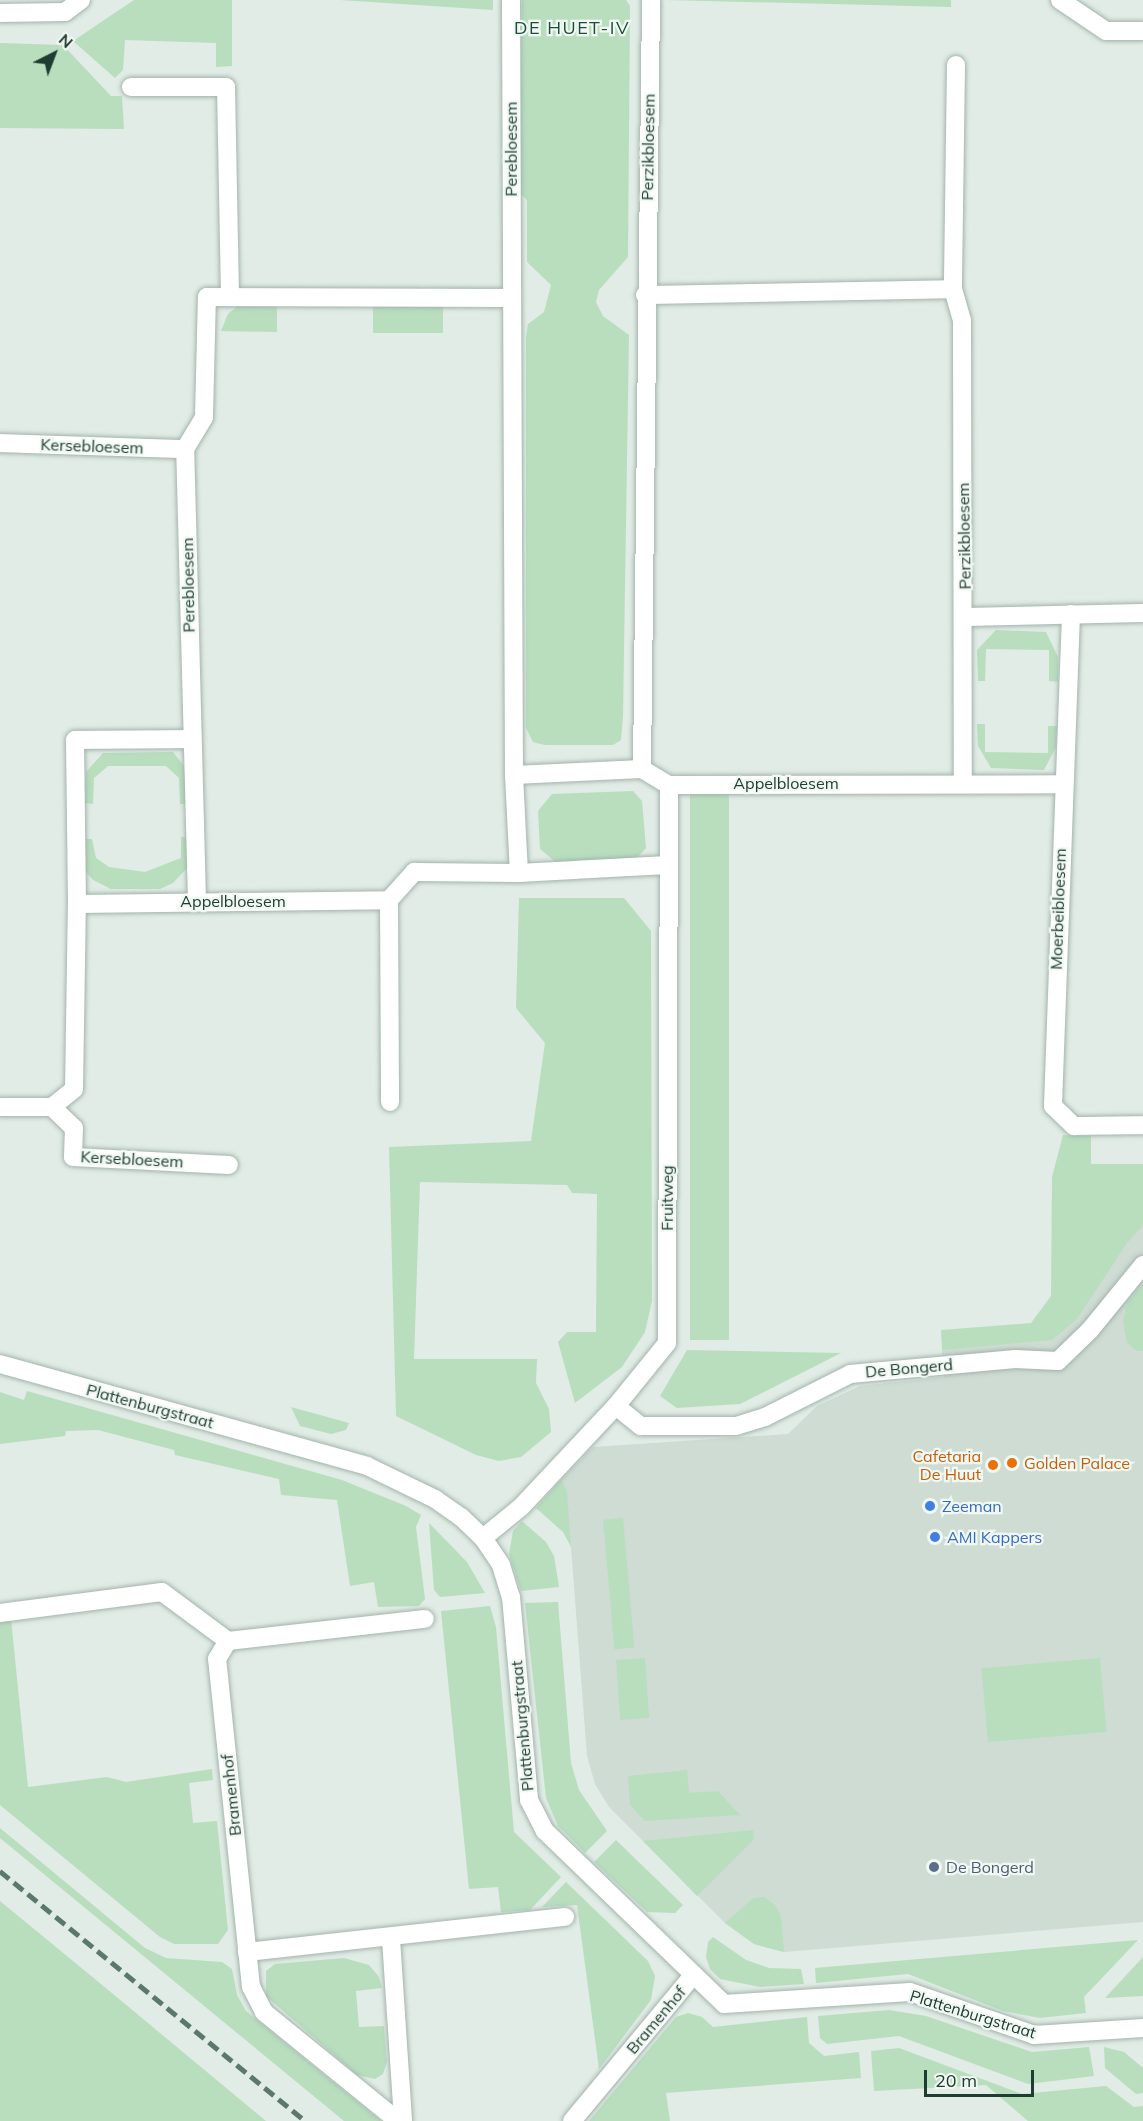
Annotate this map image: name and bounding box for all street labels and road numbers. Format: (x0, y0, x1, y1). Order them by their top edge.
street label: Perzikbloesem (637, 93, 659, 201)
street label: Perebloesem (501, 101, 521, 197)
street label: Kersebloesem (40, 435, 144, 457)
street label: Perzikbloesem (953, 482, 975, 590)
street label: Perebloesem (178, 537, 198, 633)
street label: Appelbloesem (733, 773, 839, 793)
street label: Moerbeibloesem (1046, 848, 1070, 970)
street label: Appelbloesem (180, 891, 286, 911)
street label: Kersebloesem (80, 1147, 184, 1171)
street label: Fruitweg (657, 1165, 677, 1231)
street label: De Bongerd (864, 1355, 954, 1381)
street label: Plattenburgstraat (84, 1380, 216, 1432)
street label: Plattenburgstraat (507, 1660, 537, 1792)
street label: Bramenhof (217, 1753, 245, 1837)
street label: Bramenhof (622, 1982, 690, 2058)
street label: Plattenburgstraat (908, 1986, 1038, 2042)

